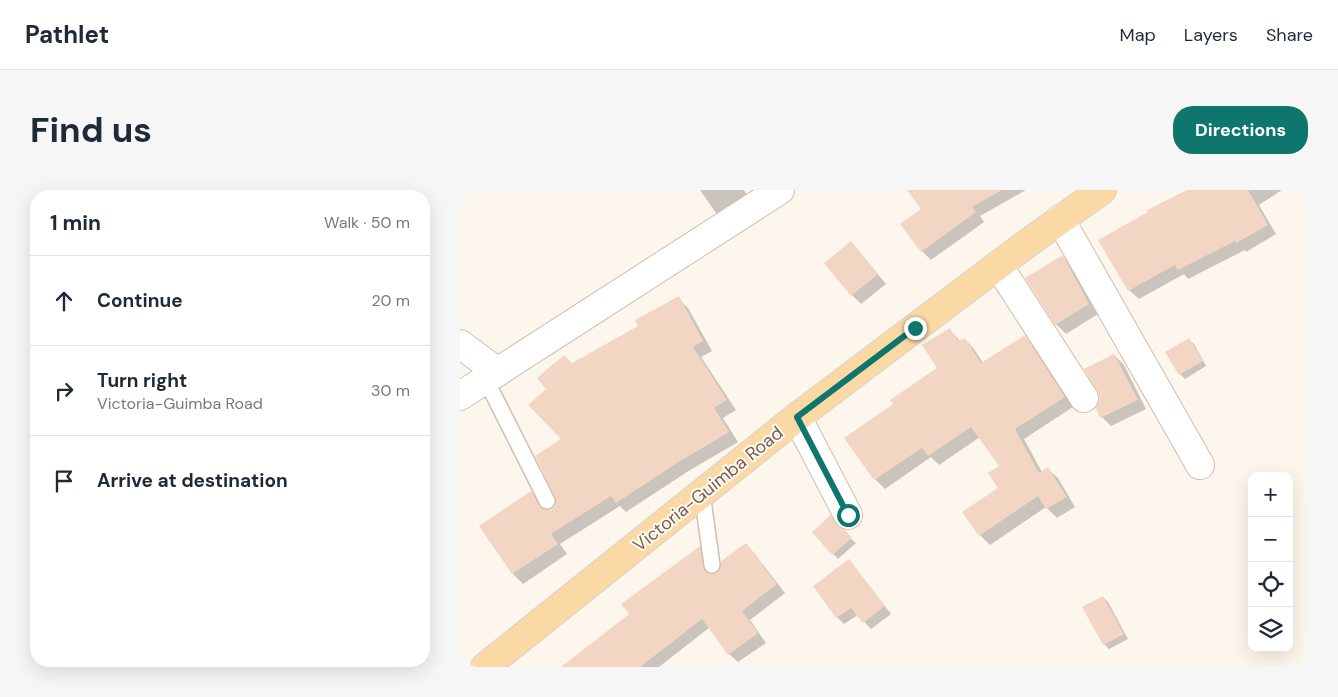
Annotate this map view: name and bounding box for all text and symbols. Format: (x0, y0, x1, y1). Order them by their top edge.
text: Pathlet (25, 19, 109, 50)
text: Map (1120, 23, 1156, 47)
text: Layers (1184, 23, 1238, 47)
text: Share (1266, 23, 1313, 47)
button: Directions (1173, 106, 1308, 154)
text: Find us (30, 107, 152, 153)
text: 1 min (50, 209, 101, 237)
text: Walk · 50 m (324, 212, 410, 233)
icon: ahead (50, 287, 78, 315)
text: Continue (97, 288, 183, 313)
text: 20 m (371, 290, 410, 311)
route end (904, 317, 927, 340)
text: Turn right (97, 368, 187, 393)
icon: right (50, 377, 78, 405)
text: 30 m (371, 380, 410, 401)
text: Victoria-Guimba Road (97, 393, 263, 414)
street label: Victoria-Guimba Road (628, 421, 788, 557)
icon: arrive (50, 467, 78, 495)
text: Arrive at destination (97, 468, 288, 493)
map controls (1248, 472, 1293, 652)
button: + (1248, 472, 1293, 517)
route start (837, 504, 860, 527)
button: − (1248, 517, 1293, 562)
button: locate (1248, 562, 1293, 607)
button: layers (1248, 607, 1293, 652)

